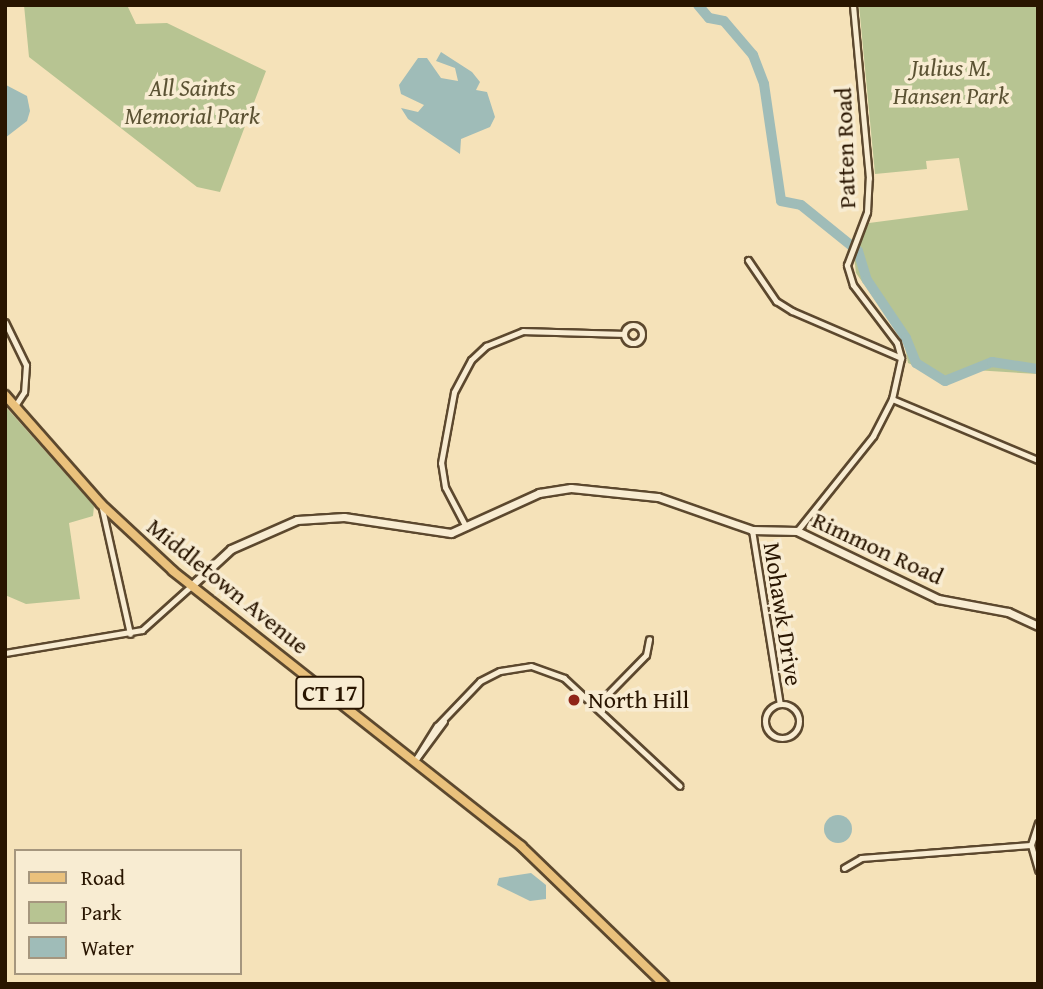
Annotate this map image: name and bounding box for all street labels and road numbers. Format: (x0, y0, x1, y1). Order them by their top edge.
street label: Patten Road (828, 87, 862, 209)
street label: Rimmon Road (808, 505, 948, 591)
street label: Middletown Avenue (141, 512, 315, 660)
street label: Mohawk Drive (757, 540, 809, 688)
road number: CT 17 (295, 674, 365, 712)

